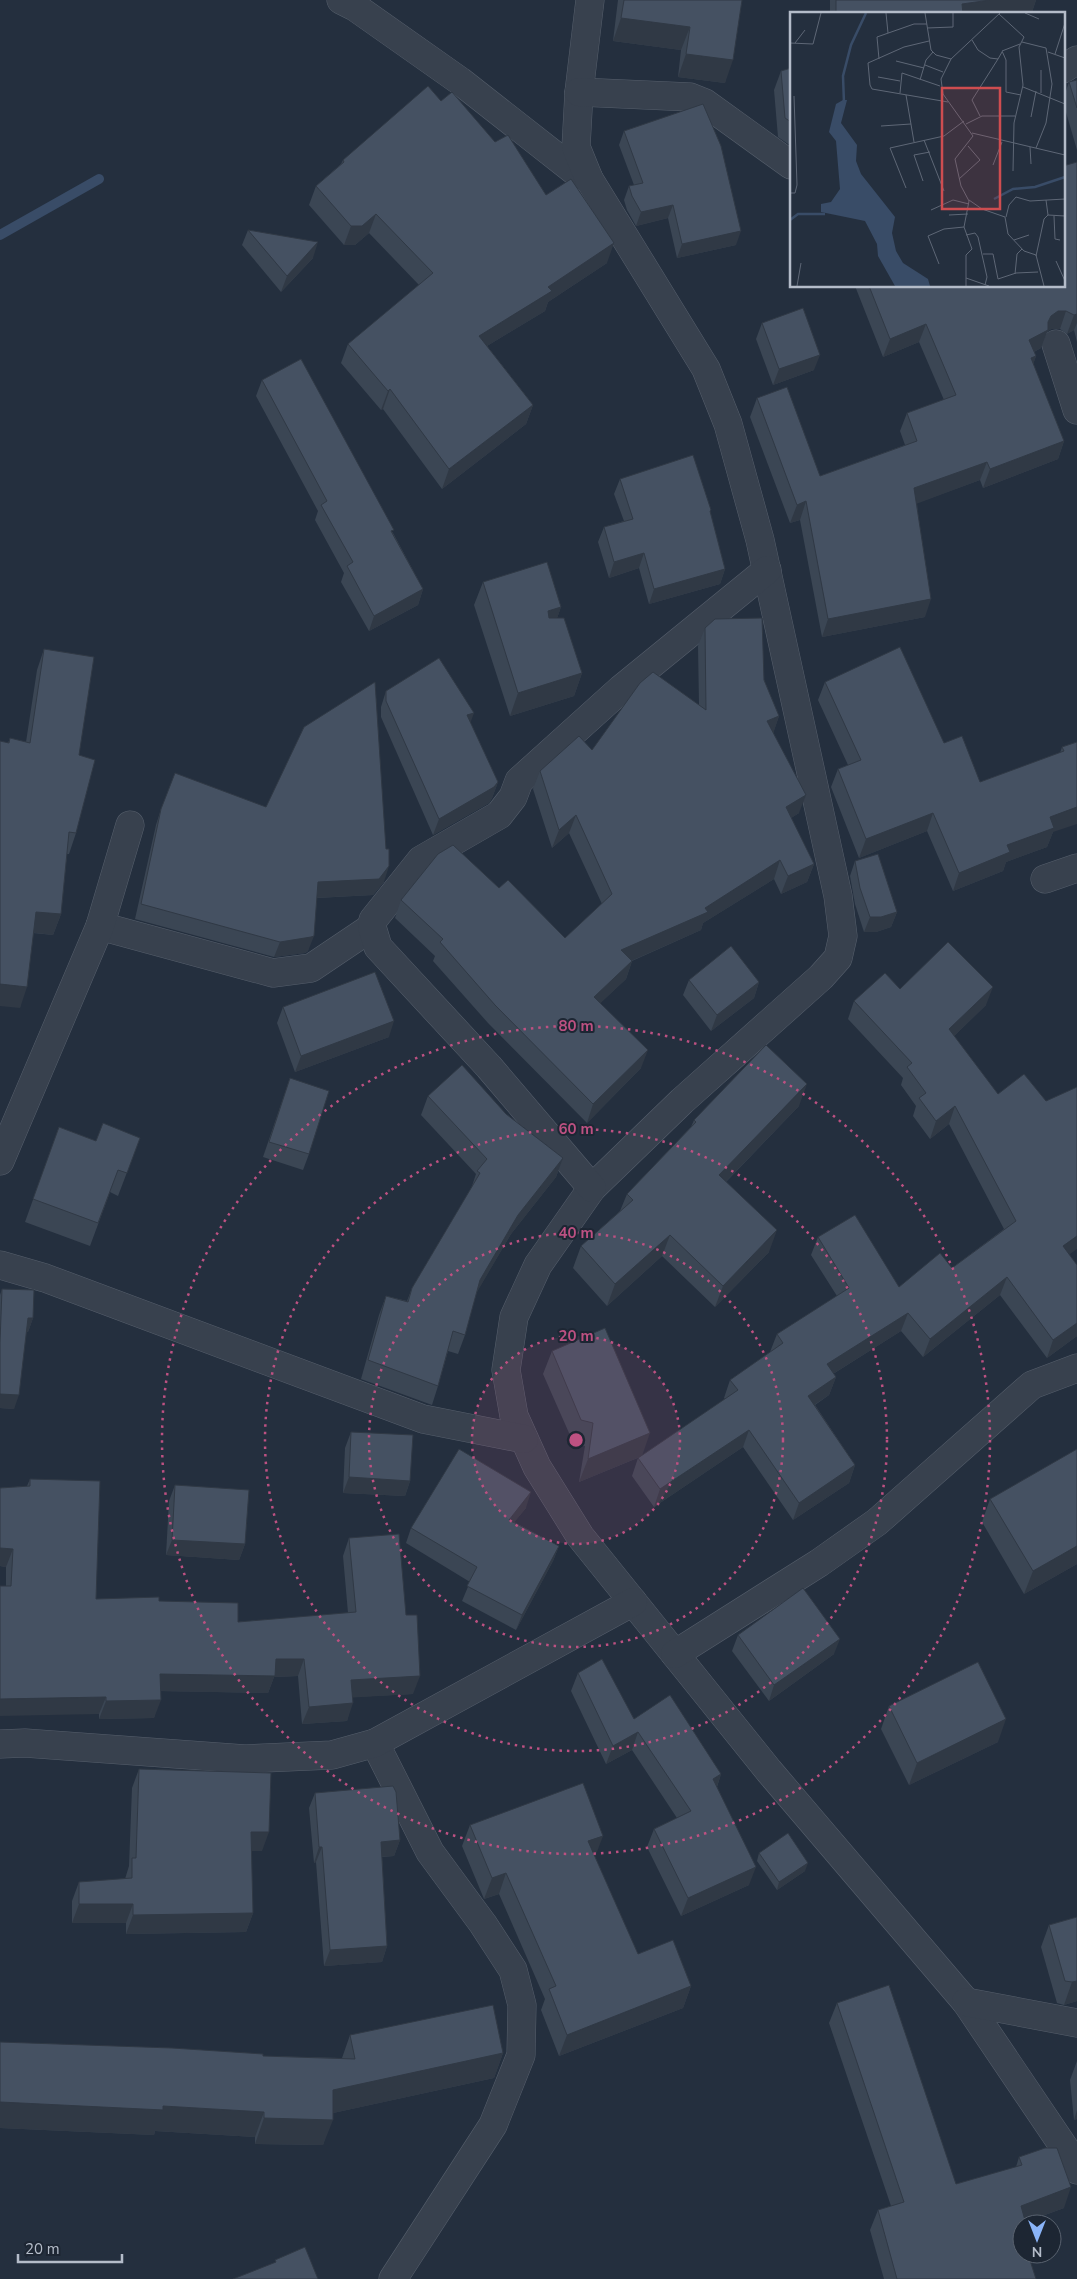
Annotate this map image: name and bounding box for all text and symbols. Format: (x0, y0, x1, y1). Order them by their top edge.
inset map (790, 12, 1064, 288)
text: 80 m (558, 1016, 594, 1036)
text: 60 m (558, 1119, 594, 1139)
text: 40 m (558, 1223, 594, 1243)
text: 20 m (558, 1326, 594, 1346)
centre of rings (567, 1431, 585, 1449)
north arrow (1012, 2214, 1062, 2264)
scale bar (18, 2232, 121, 2264)
text: 20 m (25, 2239, 60, 2259)
text: N (1032, 2242, 1042, 2261)

